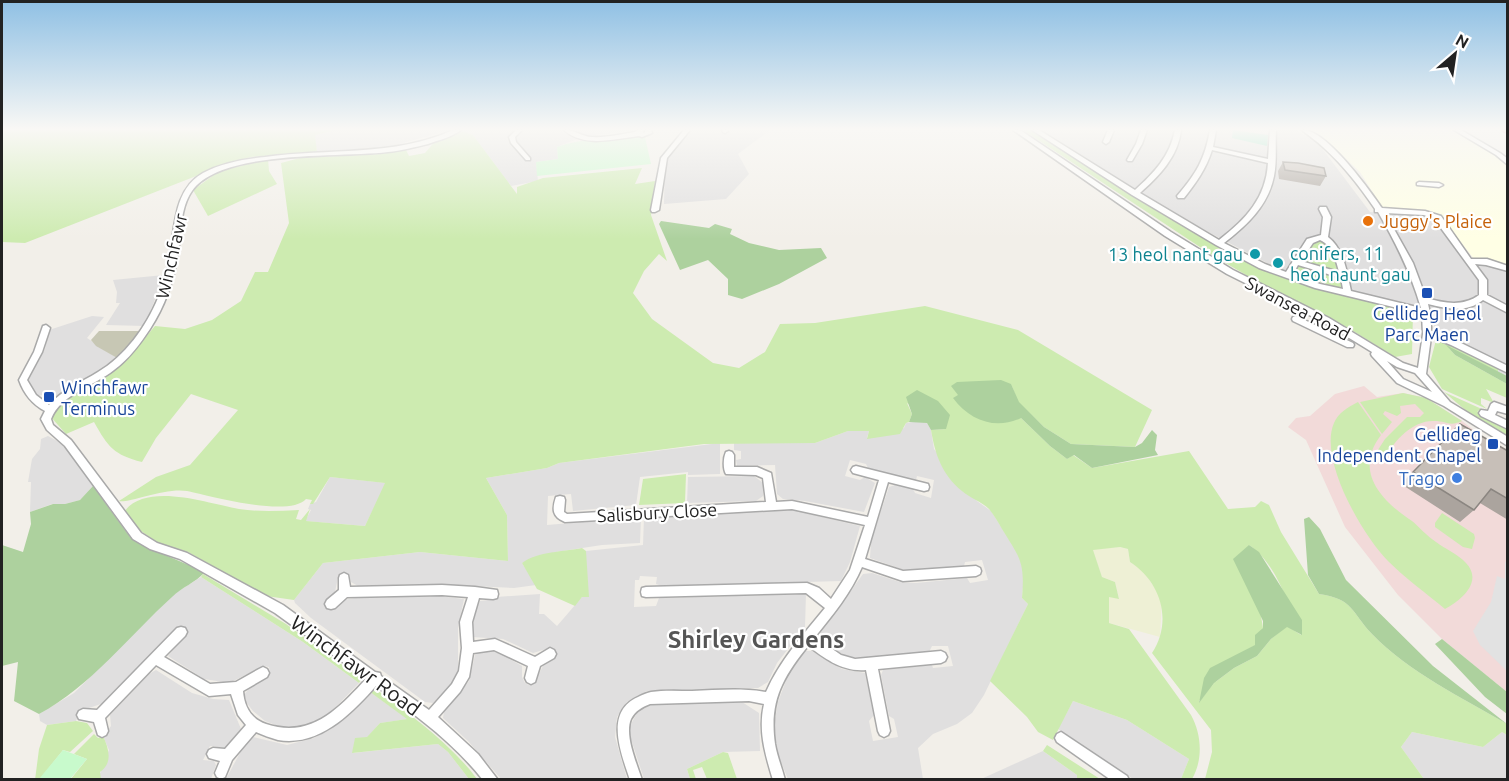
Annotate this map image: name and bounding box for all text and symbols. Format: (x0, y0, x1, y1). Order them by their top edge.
north arrow (1425, 24, 1485, 84)
text: N (1453, 30, 1472, 52)
street label: Winchfawr (151, 211, 191, 301)
place label: Juggy's Plaice (1380, 211, 1492, 231)
marker: Juggy's Plaice (1361, 214, 1375, 228)
place label: conifers, 11 heol naunt gau (1290, 243, 1411, 284)
place label: 13 heol nant gau (1108, 244, 1243, 264)
marker: 13 heol nant gau (1248, 247, 1262, 261)
marker: conifers, 11 heol naunt gau (1271, 256, 1285, 270)
street label: Swansea Road (1242, 272, 1354, 344)
marker: Gellideg Heol Parc Maen (1420, 286, 1434, 300)
place label: Gellideg Heol Parc Maen (1373, 303, 1481, 344)
place label: Winchfawr Terminus (61, 377, 148, 418)
marker: Winchfawr Terminus (42, 390, 56, 404)
place label: Gellideg Independent Chapel (1317, 424, 1481, 465)
marker: Gellideg Independent Chapel (1486, 437, 1500, 451)
place label: Trago (1399, 468, 1445, 488)
marker: Trago (1450, 471, 1464, 485)
street label: Salisbury Close (596, 499, 718, 525)
street label: Winchfawr Road (286, 610, 426, 720)
district label: Shirley Gardens (668, 626, 844, 653)

